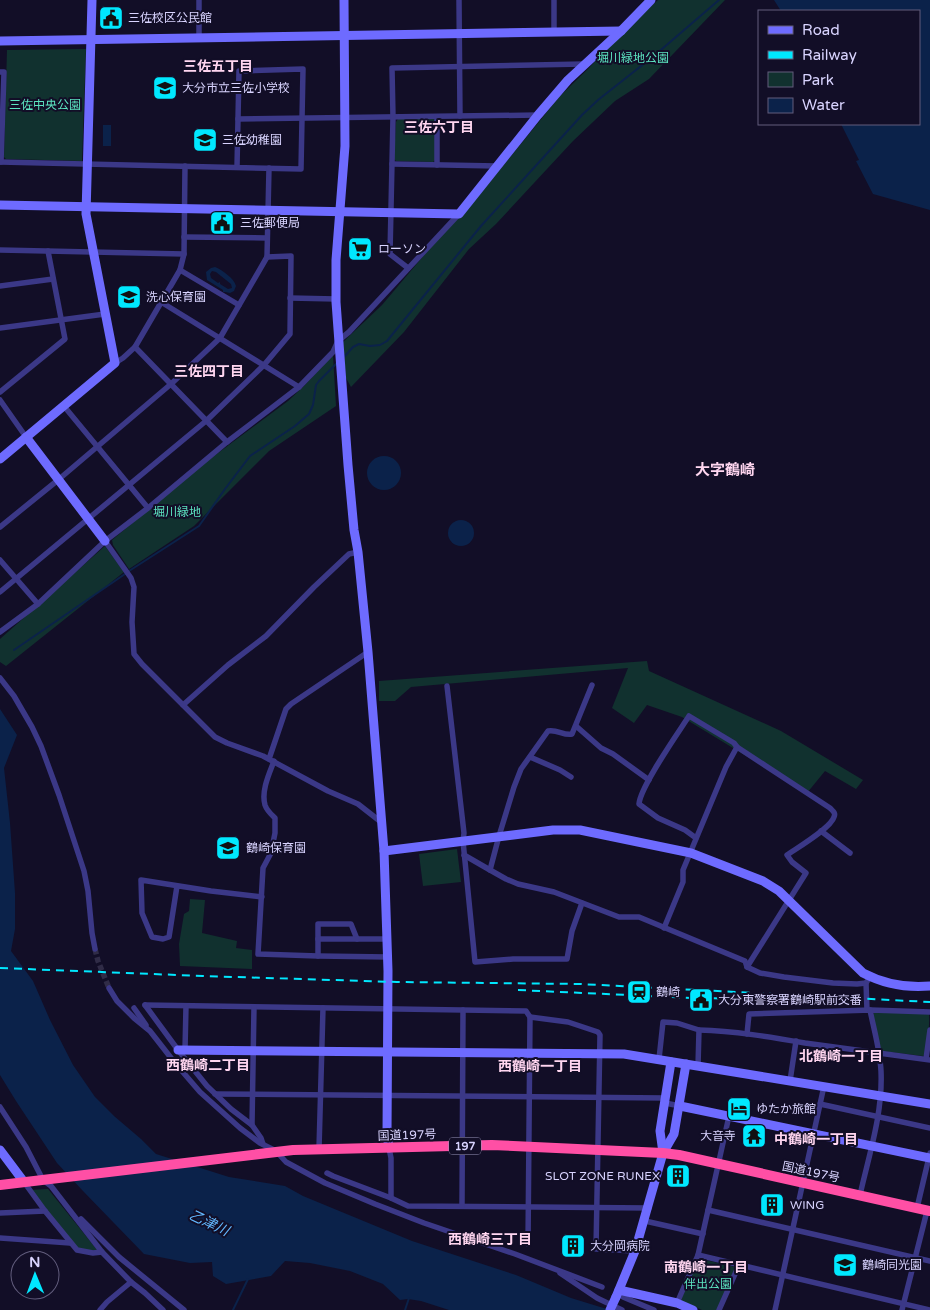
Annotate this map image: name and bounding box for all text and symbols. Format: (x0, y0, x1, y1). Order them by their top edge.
public building icon: 三佐校区公民館 (98, 5, 124, 31)
legend (758, 10, 920, 125)
place label: 三佐校区公民館 (128, 11, 212, 25)
text: Road (802, 21, 840, 39)
text: Railway (802, 46, 857, 64)
park label: 堀川緑地公園 (597, 51, 669, 65)
district label: 三佐五丁目 (183, 58, 253, 75)
text: Park (802, 71, 834, 89)
school or university icon: 大分市立三佐小学校 (152, 75, 178, 101)
place label: 大分市立三佐小学校 (182, 81, 290, 95)
text: Water (802, 96, 845, 114)
park label: 三佐中央公園 (9, 98, 81, 112)
district label: 三佐六丁目 (404, 119, 474, 136)
school or university icon: 三佐幼稚園 (192, 127, 218, 153)
place label: 三佐幼稚園 (222, 133, 282, 147)
public building icon: 三佐郵便局 (209, 210, 235, 236)
place label: 三佐郵便局 (240, 216, 300, 230)
supermarket icon: ローソン (347, 236, 373, 262)
place label: ローソン (378, 242, 426, 256)
school or university icon: 洗心保育園 (116, 284, 142, 310)
place label: 洗心保育園 (146, 290, 206, 304)
district label: 三佐四丁目 (174, 363, 244, 380)
district label: 大字鶴崎 (695, 461, 755, 479)
park label: 堀川緑地 (153, 505, 201, 519)
school or university icon: 鶴崎保育園 (215, 835, 241, 861)
place label: 鶴崎保育園 (246, 841, 306, 855)
station icon: 鶴崎 (626, 979, 652, 1005)
place label: 鶴崎 (656, 985, 680, 999)
public building icon: 大分東警察署鶴崎駅前交番 (688, 987, 714, 1013)
place label: 大分東警察署鶴崎駅前交番 (718, 993, 862, 1007)
district label: 北鶴崎一丁目 (799, 1048, 883, 1065)
district label: 西鶴崎二丁目 (166, 1057, 250, 1074)
district label: 西鶴崎一丁目 (498, 1058, 582, 1075)
hotel icon: ゆたか旅館 (726, 1096, 752, 1122)
place label: ゆたか旅館 (756, 1102, 816, 1116)
temple icon: 大音寺 (741, 1123, 767, 1149)
street label: 国道197号 (377, 1127, 437, 1143)
place label: 大音寺 (700, 1129, 736, 1143)
district label: 中鶴崎一丁目 (774, 1131, 858, 1148)
road number: 197 (449, 1138, 481, 1154)
street label: 国道197号 (781, 1159, 841, 1185)
building icon: SLOT ZONE RUNEX (665, 1163, 691, 1189)
place label: SLOT ZONE RUNEX (545, 1169, 660, 1183)
building icon: WING (759, 1192, 785, 1218)
place label: WING (790, 1198, 824, 1212)
water label: 乙津川 (186, 1206, 233, 1240)
district label: 西鶴崎三丁目 (448, 1231, 532, 1248)
building icon: 大分岡病院 (560, 1233, 586, 1259)
place label: 大分岡病院 (590, 1239, 650, 1253)
north arrow (10, 1250, 60, 1300)
school or university icon: 鶴崎同光園 (832, 1252, 858, 1278)
text: N (29, 1254, 41, 1271)
place label: 鶴崎同光園 (862, 1258, 922, 1272)
district label: 南鶴崎一丁目 (664, 1259, 748, 1276)
park label: 伴出公園 (684, 1277, 732, 1291)

